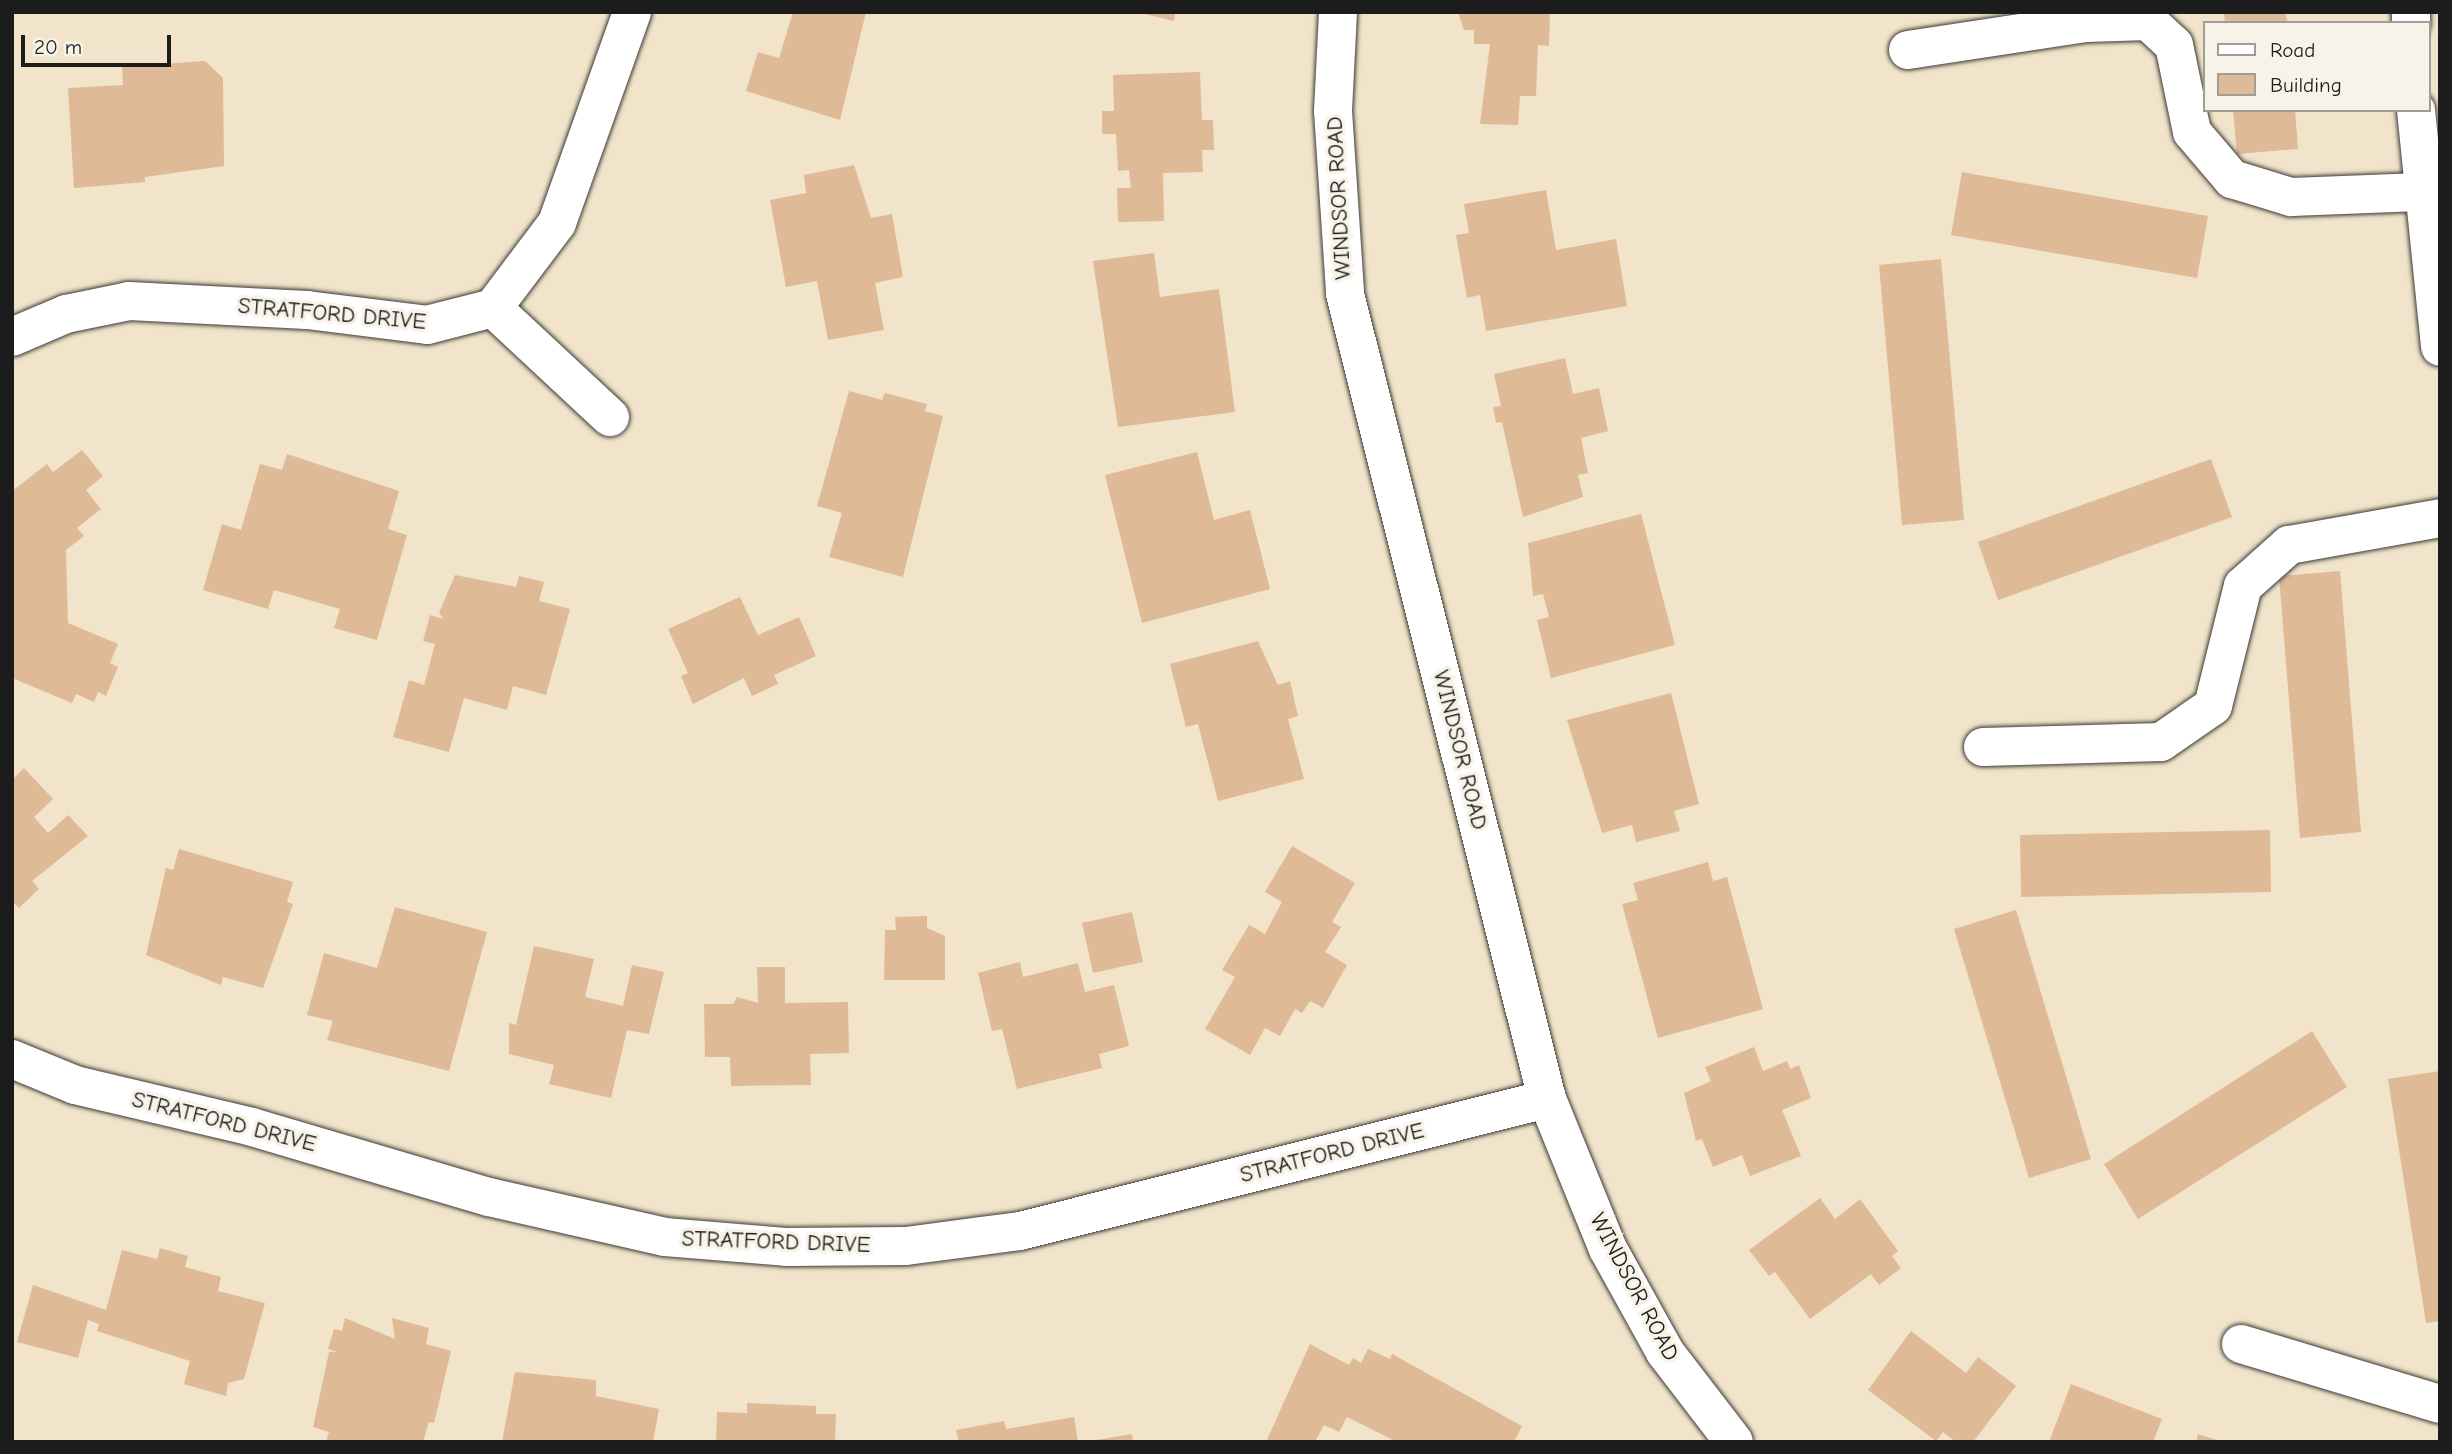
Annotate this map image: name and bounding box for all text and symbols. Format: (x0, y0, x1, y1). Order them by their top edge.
scale bar (24, 21, 175, 65)
legend (2204, 21, 2431, 112)
text: 20 m (34, 35, 82, 59)
text: Road (2270, 38, 2315, 62)
text: Building (2270, 73, 2342, 97)
street label: WINDSOR ROAD (1321, 116, 1357, 280)
street label: STRATFORD DRIVE (237, 292, 427, 336)
street label: WINDSOR ROAD (1427, 667, 1493, 833)
street label: STRATFORD DRIVE (129, 1086, 319, 1158)
street label: STRATFORD DRIVE (1237, 1117, 1427, 1189)
street label: WINDSOR ROAD (1583, 1208, 1685, 1366)
street label: STRATFORD DRIVE (681, 1225, 871, 1259)

